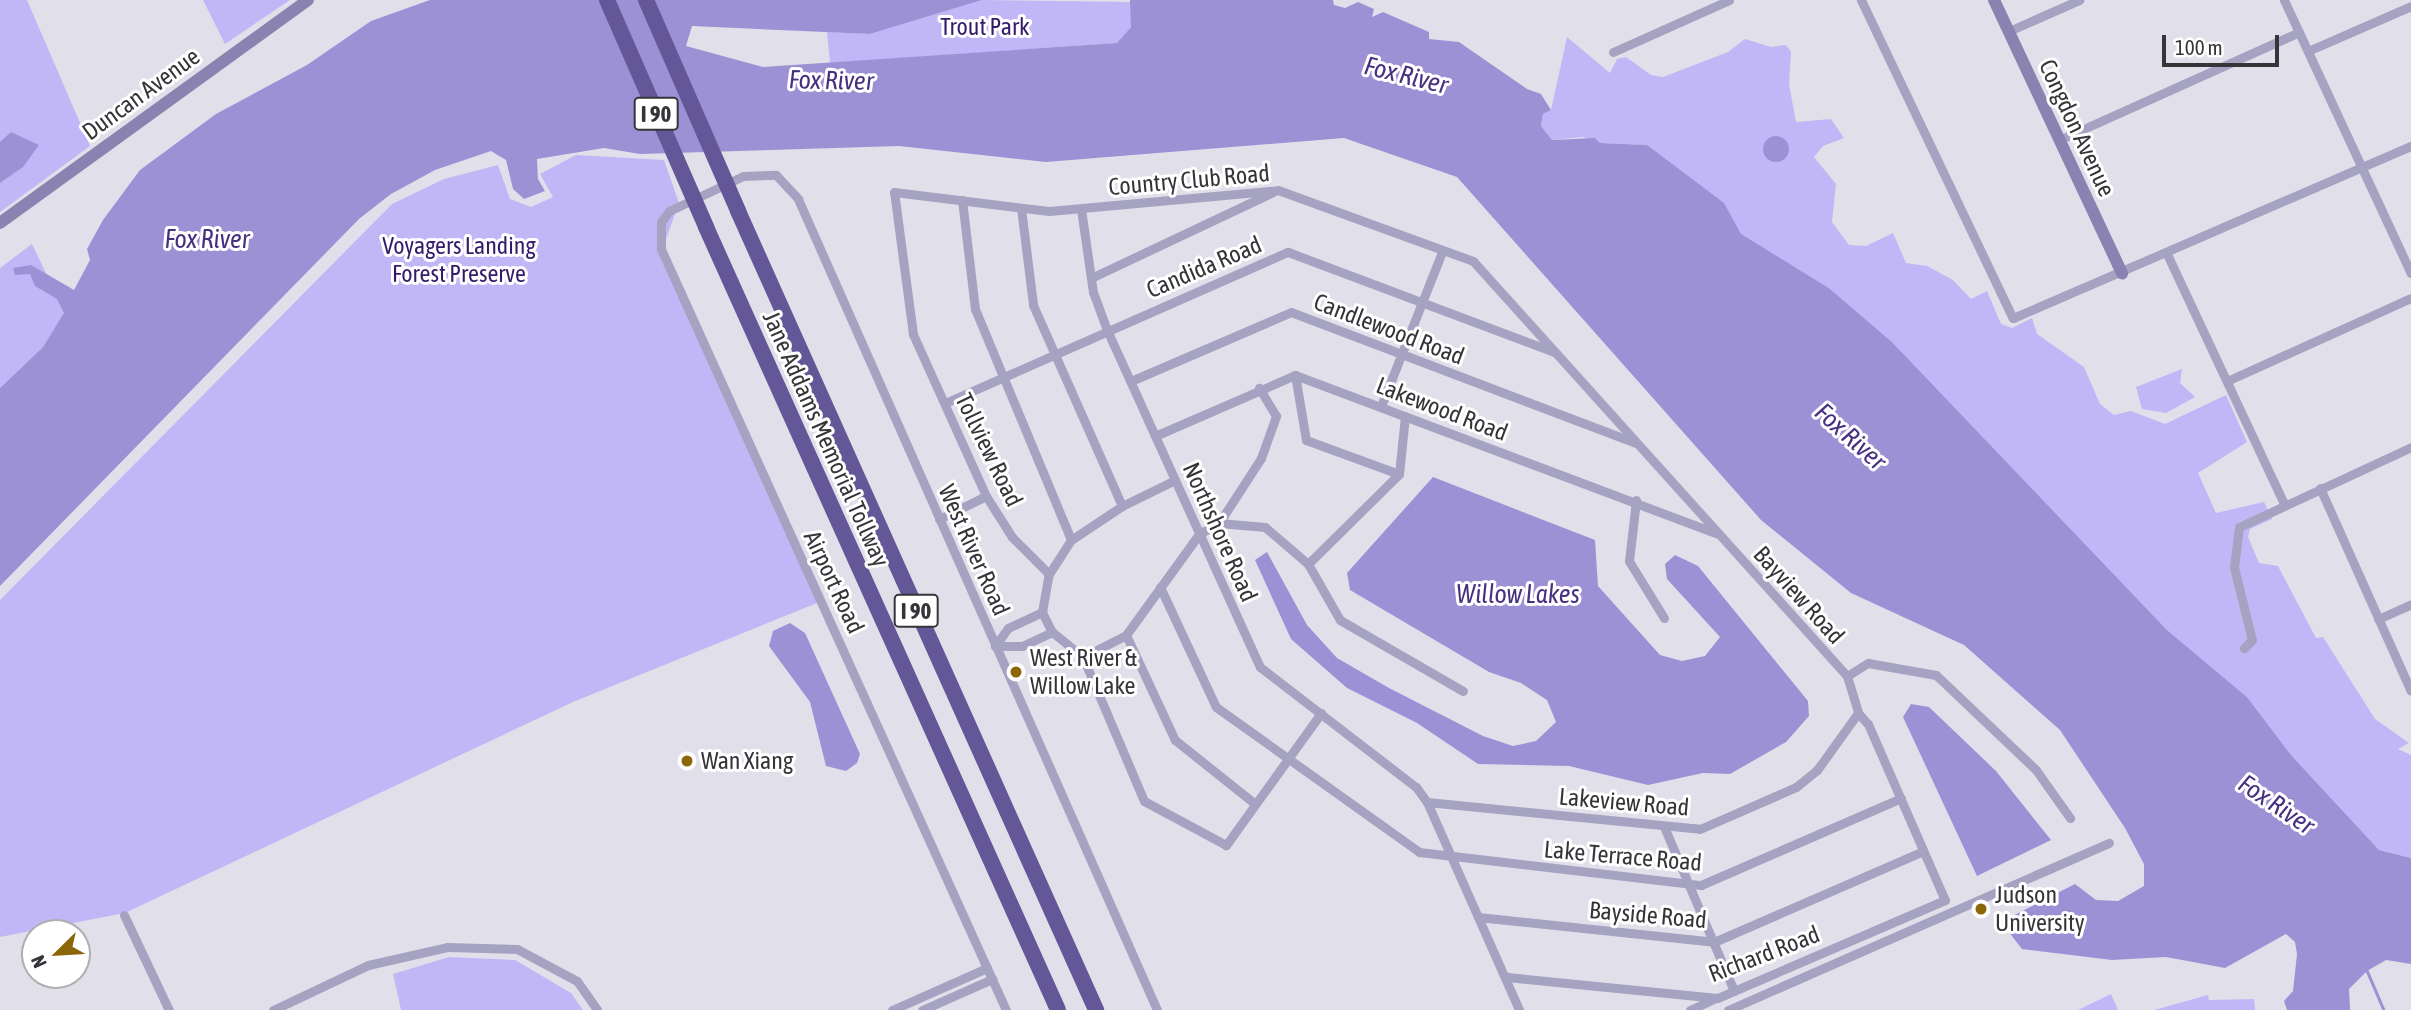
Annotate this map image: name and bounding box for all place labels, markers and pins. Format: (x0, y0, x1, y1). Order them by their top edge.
place label: West River & Willow Lake (1030, 644, 1137, 700)
marker: West River & Willow Lake (1008, 664, 1024, 680)
place label: Wan Xiang (701, 747, 793, 775)
marker: Wan Xiang (679, 753, 695, 769)
place label: Judson University (1995, 881, 2085, 937)
marker: Judson University (1973, 901, 1989, 917)

